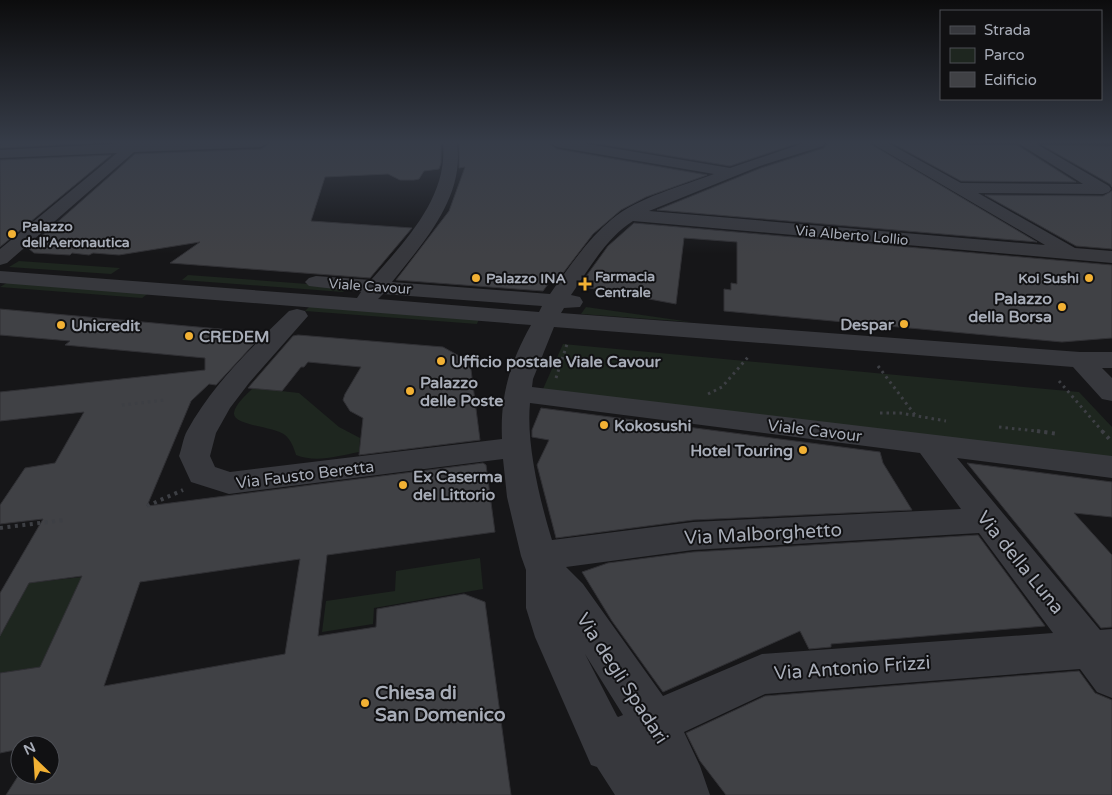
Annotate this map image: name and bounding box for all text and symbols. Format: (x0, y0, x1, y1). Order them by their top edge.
legend (940, 10, 1102, 100)
text: Strada (984, 21, 1031, 39)
text: Parco (984, 46, 1025, 64)
text: Edificio (984, 71, 1037, 89)
place label: Palazzo dell'Aeronautica (22, 218, 130, 251)
street label: Via Alberto Lollio (795, 222, 909, 249)
marker: Palazzo dell'Aeronautica (6, 228, 18, 240)
place label: Farmacia Centrale (595, 268, 655, 301)
place label: Palazzo INA (486, 270, 567, 287)
place label: Koi Sushi (1018, 270, 1079, 287)
marker: Palazzo INA (470, 272, 482, 284)
marker: Koi Sushi (1083, 272, 1095, 284)
street label: Viale Cavour (328, 275, 413, 298)
marker: Farmacia Centrale (579, 278, 591, 290)
place label: Palazzo della Borsa (968, 289, 1052, 327)
marker: Palazzo della Borsa (1056, 301, 1068, 313)
place label: Despar (840, 315, 895, 335)
place label: Unicredit (71, 316, 141, 336)
marker: Despar (898, 318, 910, 330)
marker: Unicredit (55, 319, 67, 331)
place label: CREDEM (199, 327, 269, 347)
marker: CREDEM (183, 330, 195, 342)
place label: Ufficio postale Viale Cavour (451, 352, 662, 372)
marker: Ufficio postale Viale Cavour (435, 355, 447, 367)
place label: Palazzo delle Poste (420, 373, 503, 411)
marker: Palazzo delle Poste (404, 385, 416, 397)
street label: Viale Cavour (766, 415, 864, 447)
place label: Kokosushi (614, 416, 692, 436)
marker: Kokosushi (598, 419, 610, 431)
place label: Hotel Touring (690, 441, 793, 461)
marker: Hotel Touring (797, 444, 809, 456)
street label: Via Fausto Beretta (235, 457, 375, 493)
place label: Ex Caserma del Littorio (413, 467, 503, 505)
marker: Ex Caserma del Littorio (397, 479, 409, 491)
street label: Via della Luna (972, 507, 1068, 618)
street label: Via Malborghetto (684, 519, 842, 549)
street label: Via degli Spadari (572, 609, 673, 748)
street label: Via Antonio Frizzi (773, 652, 931, 684)
place label: Chiesa di San Domenico (375, 682, 505, 726)
marker: Chiesa di San Domenico (359, 697, 371, 709)
north arrow (10, 735, 60, 785)
text: N (21, 739, 38, 759)

